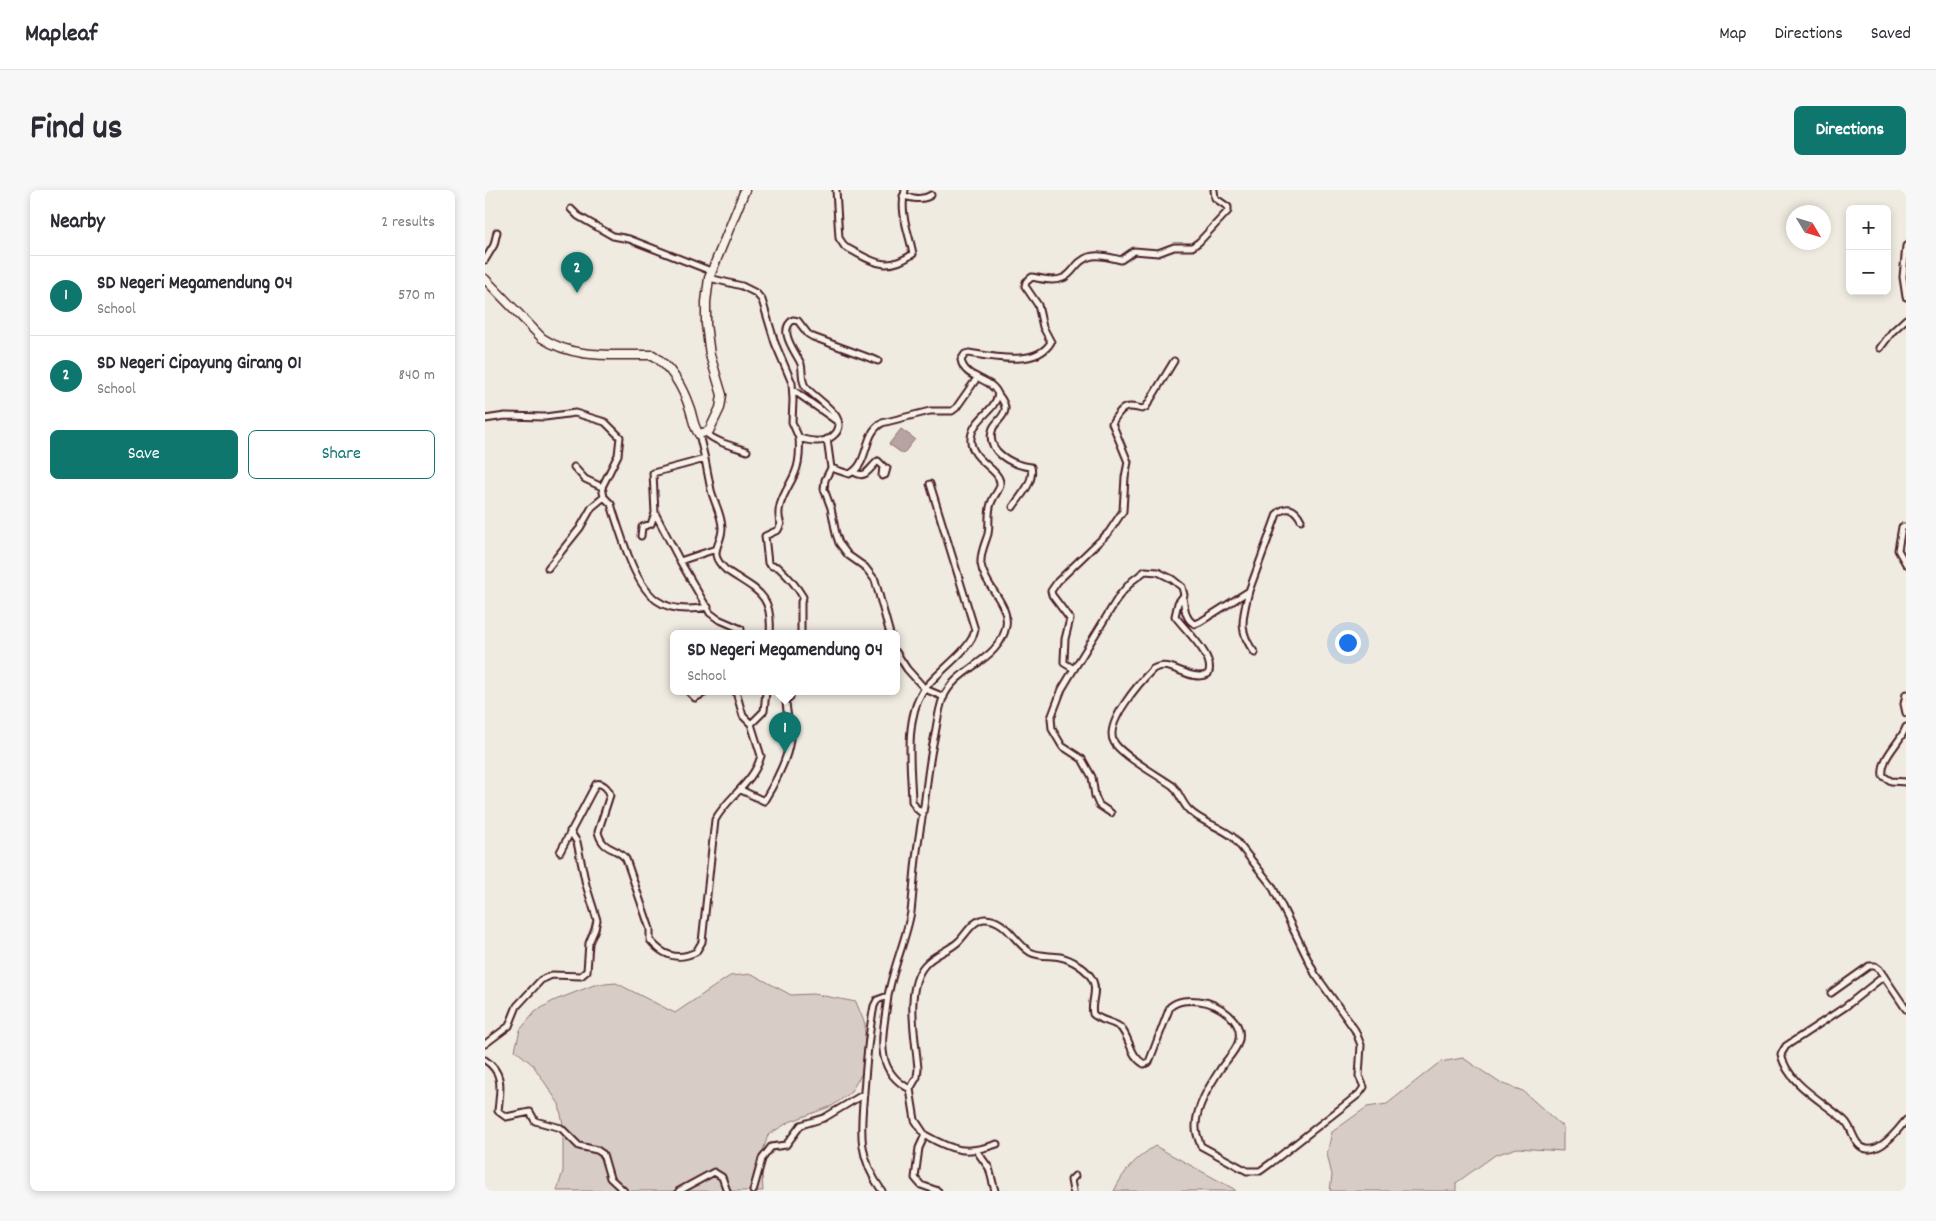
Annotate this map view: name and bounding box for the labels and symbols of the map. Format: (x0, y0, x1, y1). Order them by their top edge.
north arrow (1786, 205, 1831, 250)
pin: 2 (561, 252, 593, 293)
your location (1335, 630, 1361, 656)
pin: 1 (769, 712, 801, 753)

